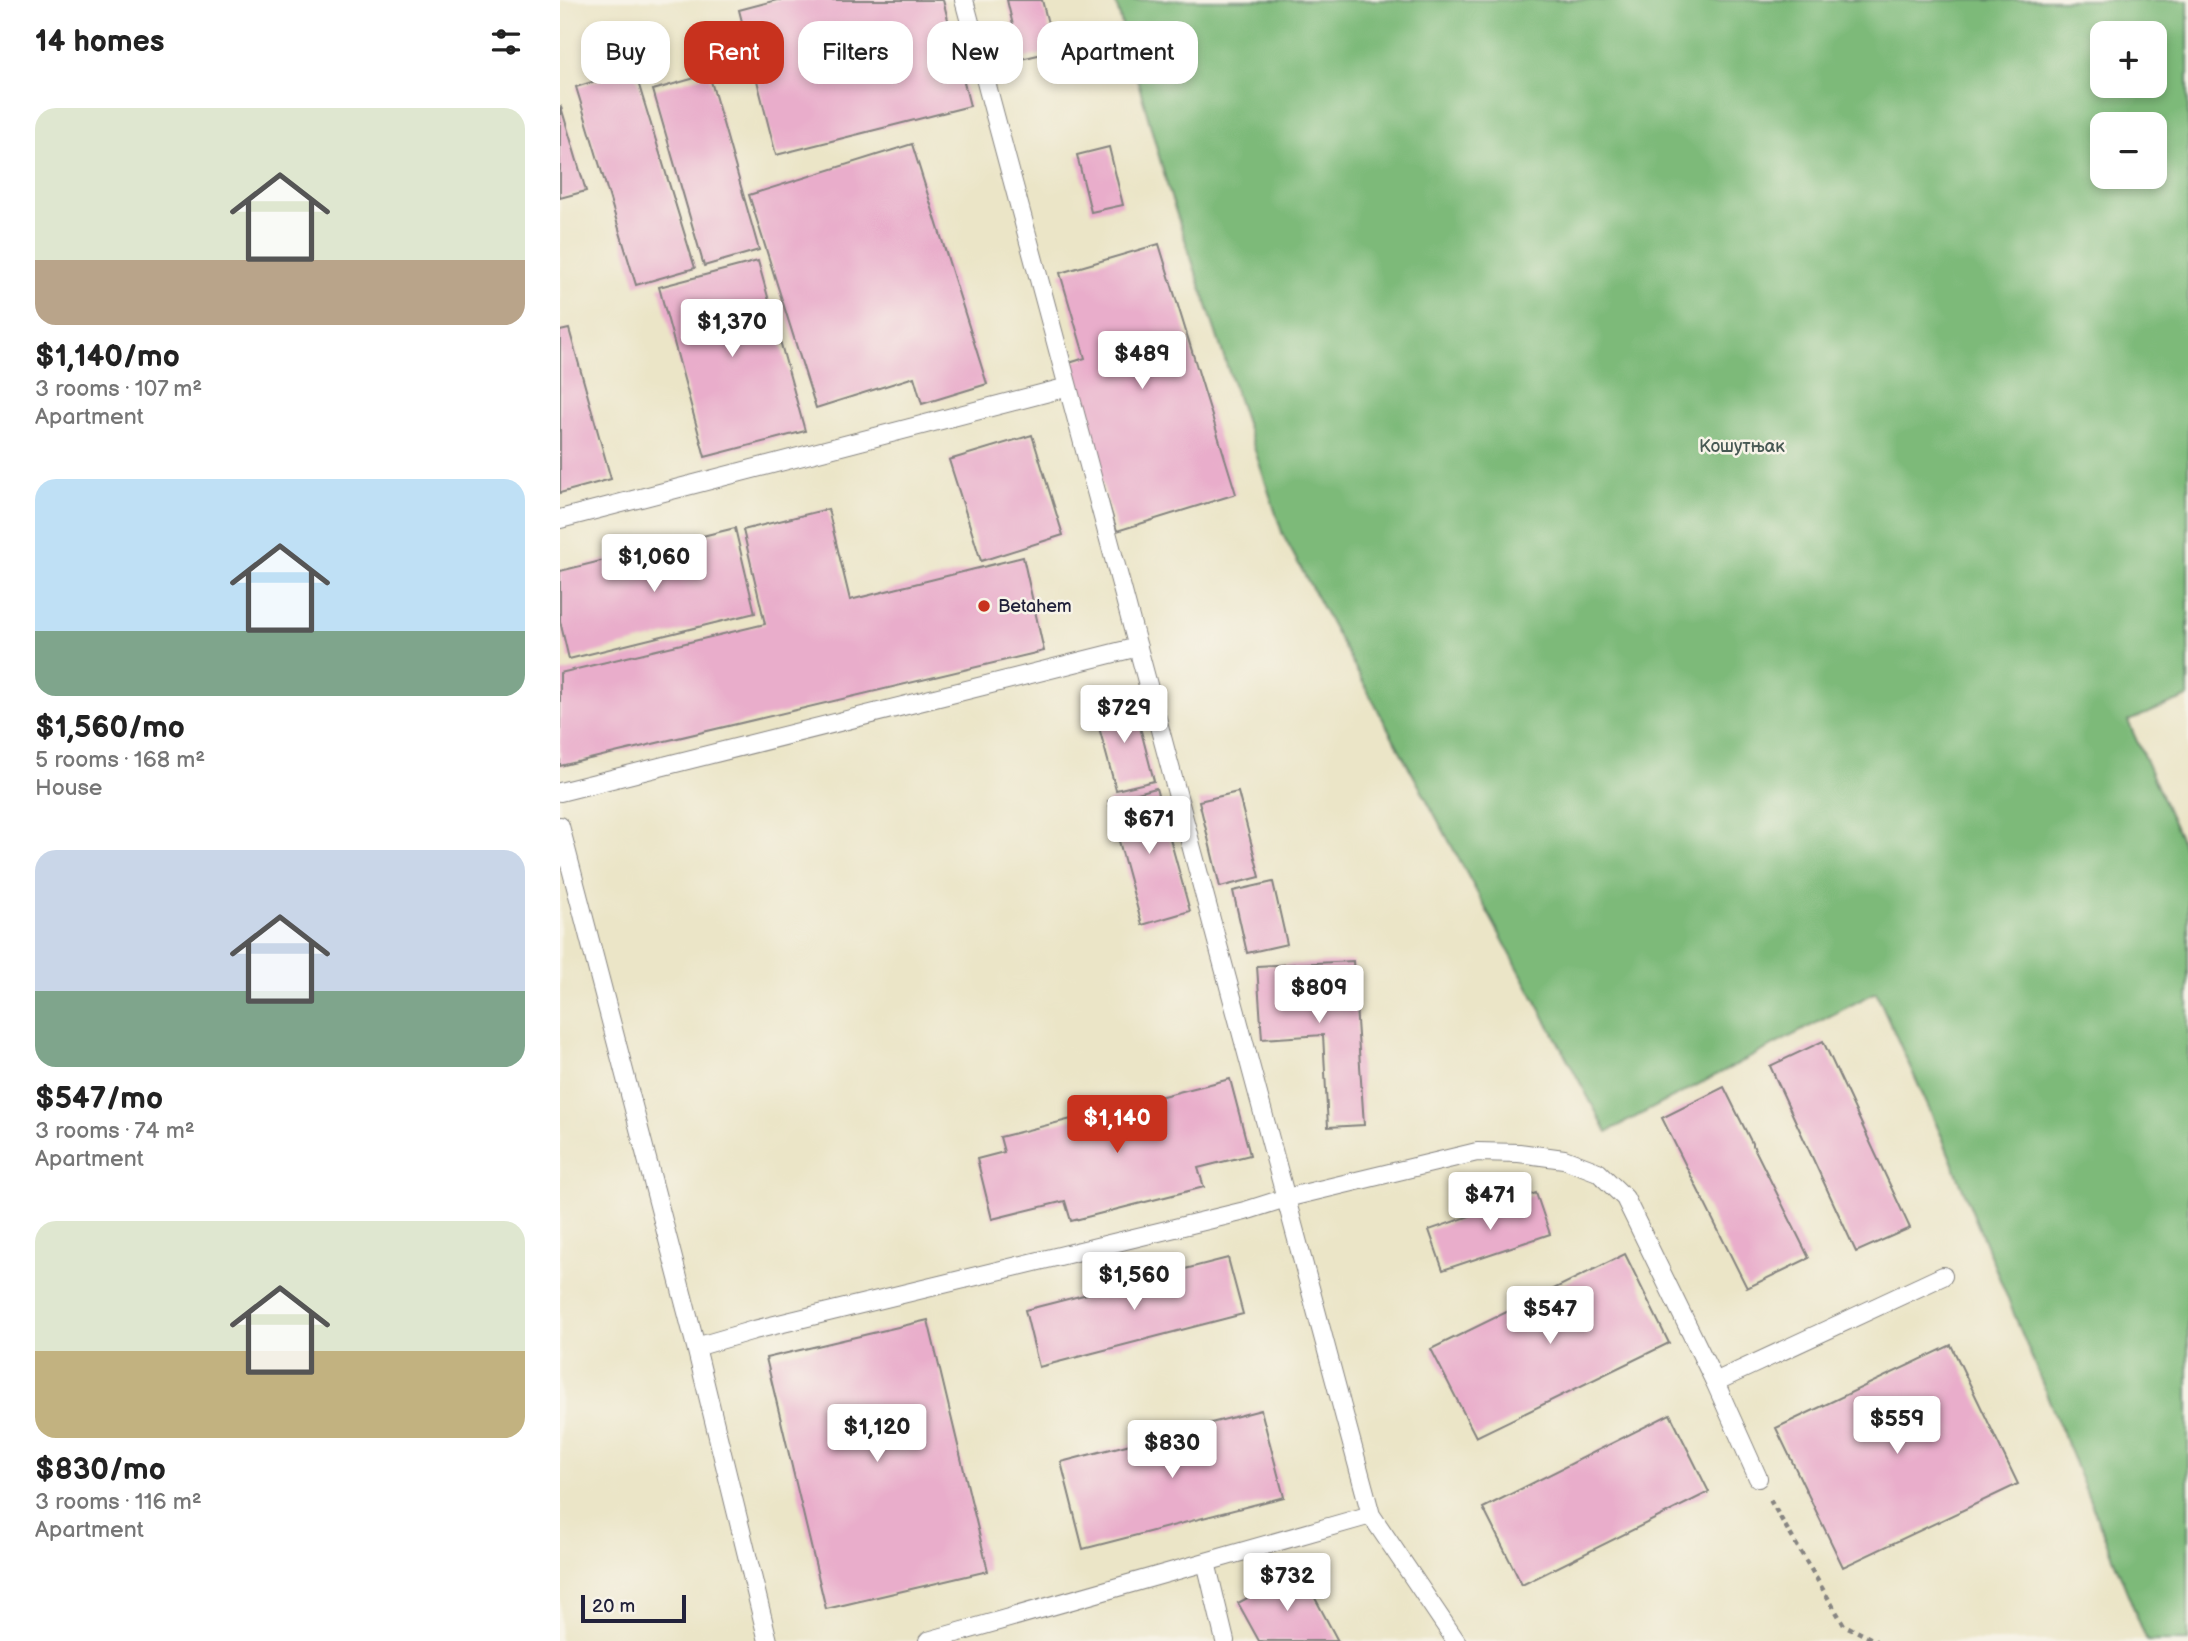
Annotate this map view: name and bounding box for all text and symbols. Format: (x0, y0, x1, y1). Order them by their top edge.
chip: Buy (581, 21, 670, 84)
chip: Rent (684, 21, 784, 84)
chip: Filters (798, 21, 913, 84)
chip: New (927, 21, 1023, 84)
chip: Apartment (1037, 21, 1198, 84)
map controls (2090, 21, 2167, 189)
button: + (2090, 21, 2167, 98)
icon: filters (487, 23, 525, 61)
text: 14 homes (35, 24, 164, 60)
button: − (2090, 112, 2167, 189)
icon: home (217, 154, 343, 280)
pin: $1,370 (675, 300, 789, 359)
text: $1,370 (697, 308, 767, 336)
pin: $489 (1101, 332, 1183, 391)
text: $1,140/mo (35, 339, 180, 375)
text: $489 (1114, 340, 1170, 368)
text: 3 rooms · 107 m² (35, 375, 202, 403)
text: Apartment (35, 403, 144, 431)
park label: Кошутњак (1699, 436, 1785, 457)
icon: home (217, 525, 343, 651)
pin: $1,060 (597, 534, 711, 594)
text: $1,060 (618, 543, 690, 571)
place label: Betahem (998, 596, 1072, 617)
marker: Betahem (976, 598, 992, 614)
pin: $729 (1083, 686, 1165, 745)
text: $729 (1096, 694, 1152, 722)
text: $1,560/mo (35, 710, 185, 746)
text: 5 rooms · 168 m² (35, 746, 205, 774)
text: House (35, 774, 102, 802)
pin: $671 (1108, 796, 1190, 856)
text: $671 (1123, 805, 1175, 833)
icon: home (217, 896, 343, 1022)
pin: $809 (1278, 965, 1360, 1025)
text: $809 (1291, 974, 1347, 1002)
text: $547/mo (35, 1081, 163, 1117)
pin: $1,140 (1060, 1096, 1174, 1155)
text: $1,140 (1083, 1104, 1151, 1132)
text: 3 rooms · 74 m² (35, 1117, 195, 1145)
text: Apartment (35, 1145, 144, 1173)
pin: $471 (1449, 1172, 1531, 1232)
text: $471 (1464, 1181, 1516, 1209)
pin: $1,560 (1077, 1252, 1191, 1312)
text: $1,560 (1098, 1261, 1170, 1289)
icon: home (217, 1267, 343, 1393)
pin: $547 (1509, 1286, 1591, 1346)
text: $547 (1523, 1295, 1577, 1323)
pin: $559 (1856, 1396, 1938, 1456)
pin: $1,120 (820, 1404, 934, 1464)
text: $559 (1869, 1405, 1925, 1433)
text: $1,120 (843, 1413, 911, 1441)
pin: $830 (1131, 1420, 1213, 1480)
text: $830 (1144, 1429, 1200, 1457)
text: $830/mo (35, 1452, 166, 1488)
text: 3 rooms · 116 m² (35, 1488, 202, 1516)
text: Apartment (35, 1516, 144, 1544)
pin: $732 (1246, 1554, 1328, 1613)
text: $732 (1259, 1562, 1315, 1590)
scale bar (581, 1592, 686, 1624)
text: 20 m (592, 1595, 635, 1618)

